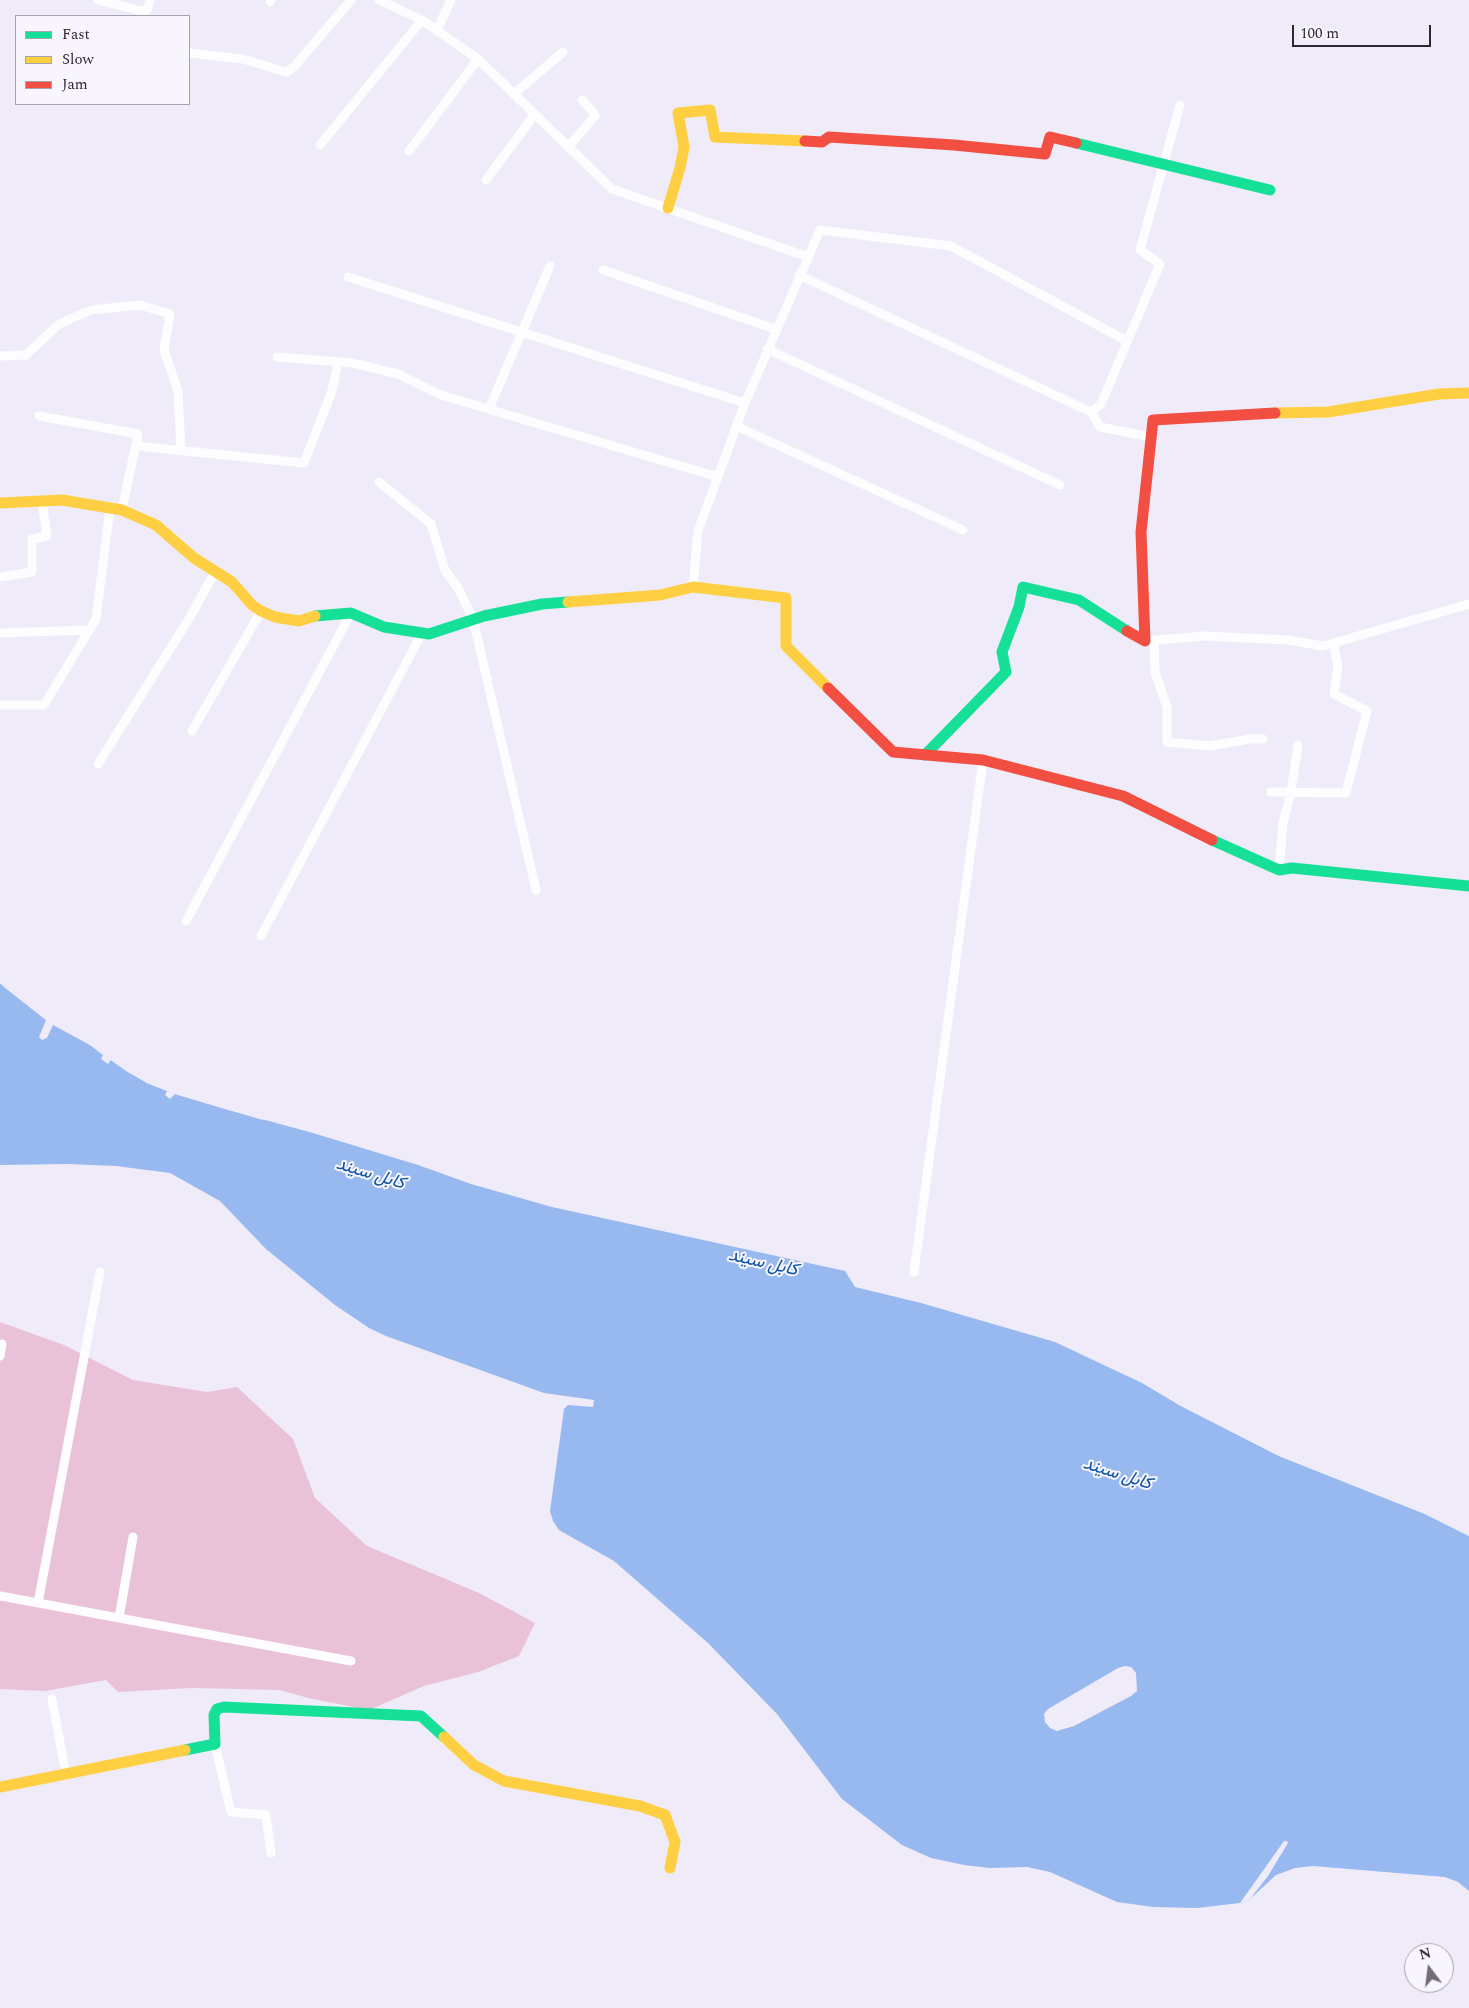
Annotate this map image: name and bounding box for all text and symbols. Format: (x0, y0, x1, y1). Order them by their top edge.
legend (15, 15, 190, 105)
scale bar (1294, 15, 1433, 47)
text: 100 m (1300, 22, 1339, 45)
text: Fast (62, 23, 90, 46)
text: Slow (62, 48, 94, 71)
text: Jam (62, 73, 88, 96)
water label: کابل سيند (333, 1154, 407, 1196)
water label: کابل سيند (726, 1246, 800, 1282)
water label: کابل سيند (1080, 1454, 1154, 1496)
text: N (1417, 1942, 1433, 1966)
north arrow (1404, 1943, 1454, 1993)

